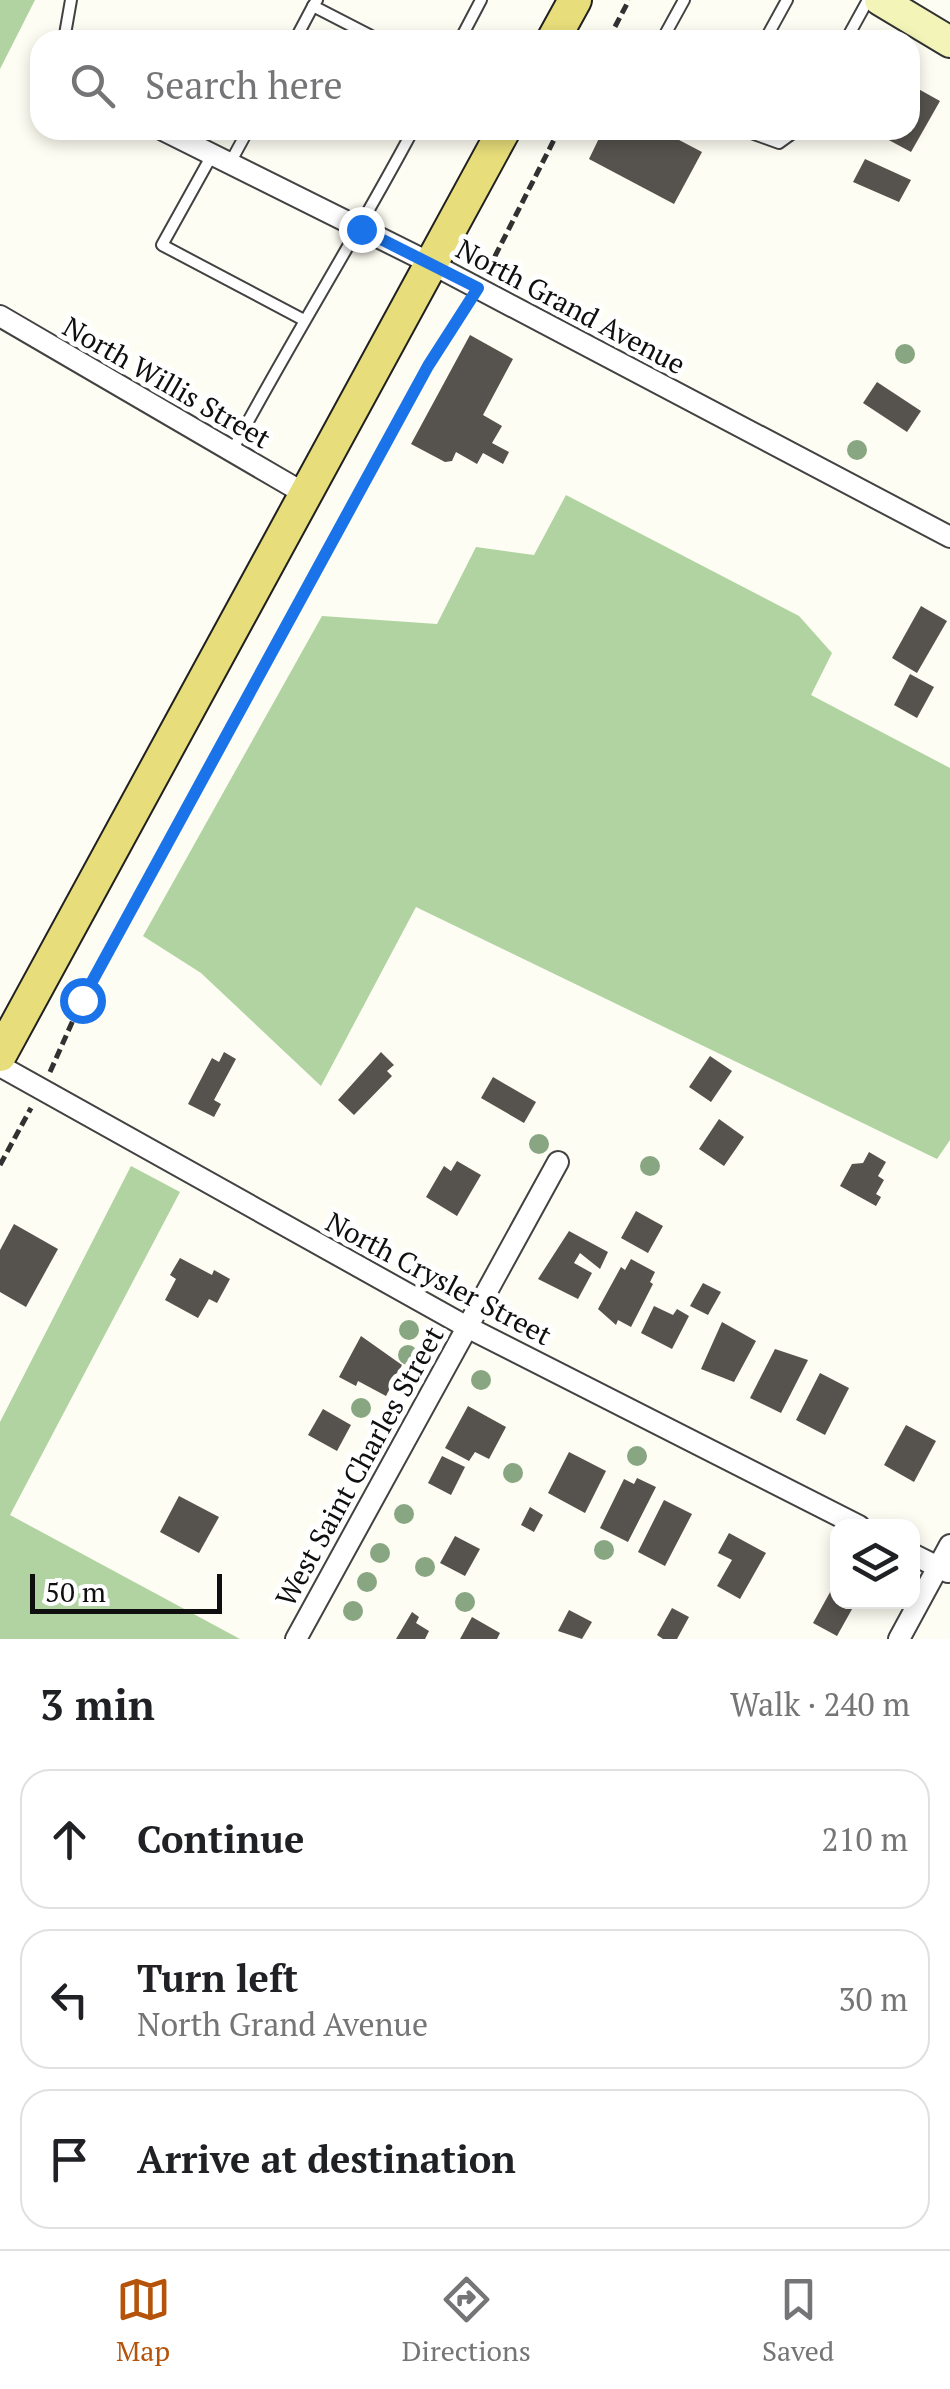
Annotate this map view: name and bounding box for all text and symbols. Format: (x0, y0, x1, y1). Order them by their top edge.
search box (30, 30, 920, 140)
icon: search (65, 58, 120, 113)
text: Search here (145, 60, 343, 110)
route end (339, 207, 385, 253)
street label: North Grand Avenue (450, 230, 692, 382)
street label: North Willis Street (56, 308, 278, 457)
route start (60, 978, 106, 1024)
street label: North Crysler Street (320, 1203, 559, 1353)
street label: West Saint Charles Street (267, 1319, 452, 1613)
map controls (830, 1519, 920, 1609)
button: layers (830, 1519, 920, 1609)
scale bar (30, 1569, 222, 1614)
text: 50 m (45, 1573, 106, 1610)
text: 3 min (40, 1676, 155, 1732)
text: Walk · 240 m (730, 1683, 910, 1725)
icon: ahead (42, 1812, 97, 1867)
text: Continue (137, 1814, 304, 1864)
text: 210 m (821, 1818, 908, 1860)
text: Turn left (137, 1953, 298, 2003)
icon: left (42, 1972, 97, 2027)
text: 30 m (838, 1978, 908, 2020)
text: North Grand Avenue (137, 2003, 428, 2045)
icon: arrive (42, 2132, 97, 2187)
text: Arrive at destination (137, 2134, 516, 2184)
tab: Map (116, 2272, 171, 2369)
tab: Directions (402, 2272, 531, 2369)
tab: Saved (762, 2272, 834, 2369)

